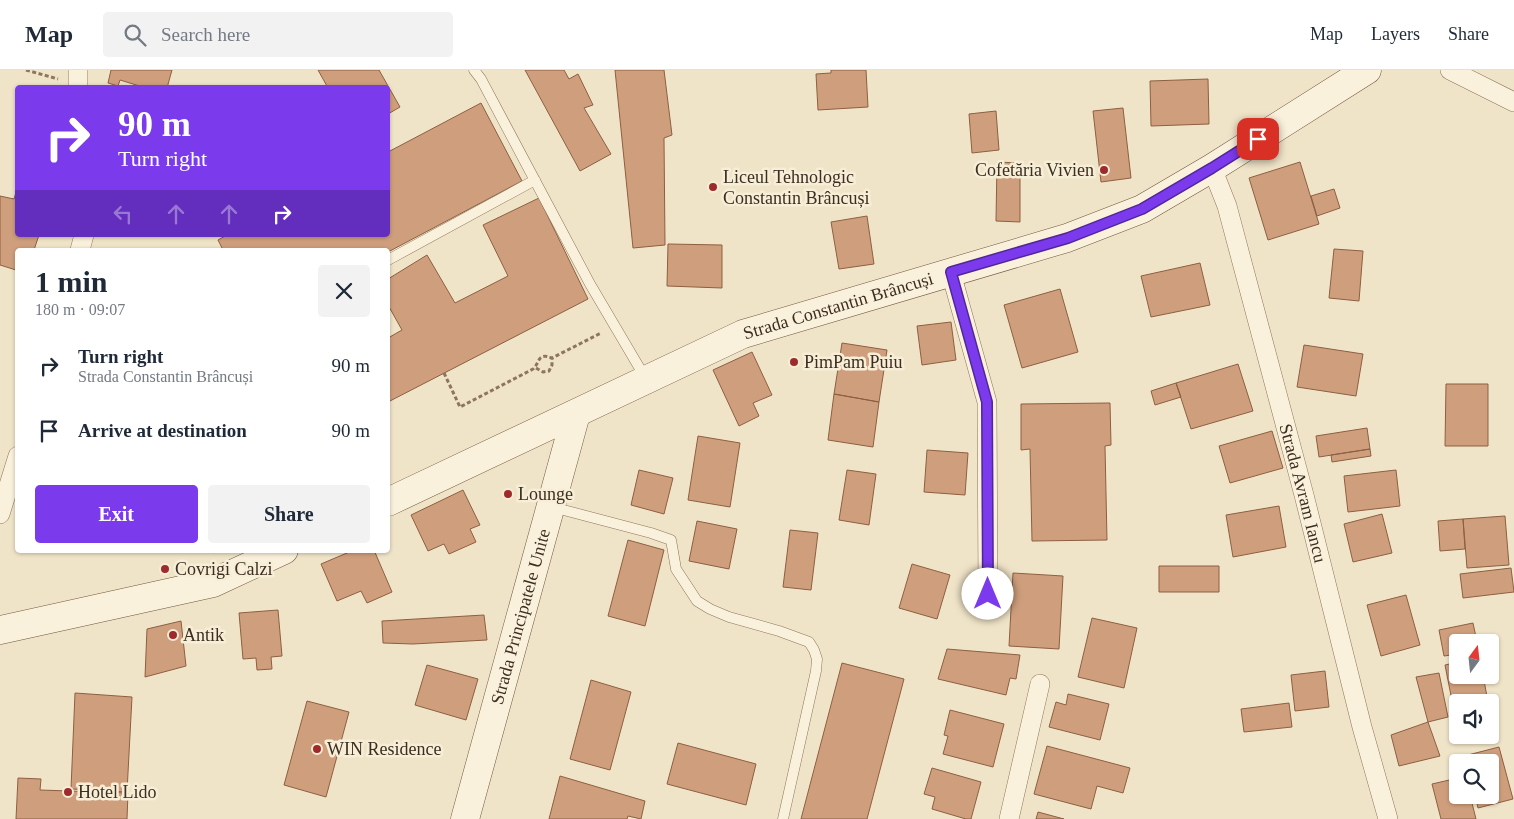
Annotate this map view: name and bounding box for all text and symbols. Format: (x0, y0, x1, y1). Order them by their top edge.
search box (103, 12, 453, 57)
text: Map (25, 21, 73, 47)
icon: search (121, 21, 149, 49)
text: Search here (161, 24, 250, 45)
text: Map (1310, 24, 1343, 44)
text: Layers (1371, 24, 1420, 44)
text: Share (1448, 24, 1489, 44)
icon: right (35, 105, 100, 170)
text: 90 m (118, 105, 191, 144)
pin (1237, 118, 1279, 160)
icon: arrive (1244, 125, 1272, 153)
text: Turn right (118, 146, 207, 171)
place label: Cofetăria Vivien (975, 160, 1094, 180)
marker: Cofetăria Vivien (1098, 164, 1110, 176)
place label: Liceul Tehnologic Constantin Brâncuși (723, 167, 870, 208)
marker: Liceul Tehnologic Constantin Brâncuși (707, 181, 719, 193)
icon: left (109, 200, 137, 228)
icon: ahead (162, 200, 190, 228)
icon: ahead (215, 200, 243, 228)
icon: right (268, 200, 296, 228)
text: 1 min (35, 265, 108, 298)
button: close (318, 265, 370, 317)
street label: Strada Constantin Brâncuși (741, 268, 936, 343)
text: 180 m · 09:07 (35, 301, 125, 318)
text: Turn right (78, 346, 163, 367)
icon: right (35, 352, 63, 380)
place label: PimPam Puiu (804, 352, 903, 372)
text: 90 m (331, 355, 370, 376)
marker: PimPam Puiu (788, 356, 800, 368)
text: Strada Constantin Brâncuși (78, 368, 253, 385)
icon: arrive (35, 417, 63, 445)
text: Arrive at destination (78, 420, 247, 441)
text: 90 m (331, 420, 370, 441)
street label: Strada Avram Iancu (1275, 422, 1331, 565)
place label: Lounge (518, 484, 573, 504)
button: Exit (35, 485, 198, 543)
button: Share (208, 485, 370, 543)
marker: Lounge (502, 488, 514, 500)
street label: Strada Principatele Unite (487, 526, 554, 706)
place label: Covrigi Calzi (175, 559, 273, 579)
marker: Covrigi Calzi (159, 563, 171, 575)
position arrow (961, 567, 1013, 619)
place label: Antik (183, 625, 224, 645)
marker: Antik (167, 629, 179, 641)
north arrow (1449, 634, 1499, 684)
map controls (1449, 634, 1499, 804)
button: sound (1449, 694, 1499, 744)
place label: WIN Residence (327, 739, 441, 759)
marker: WIN Residence (311, 743, 323, 755)
button: search (1449, 754, 1499, 804)
place label: Hotel Lido (78, 782, 157, 802)
marker: Hotel Lido (62, 786, 74, 798)

